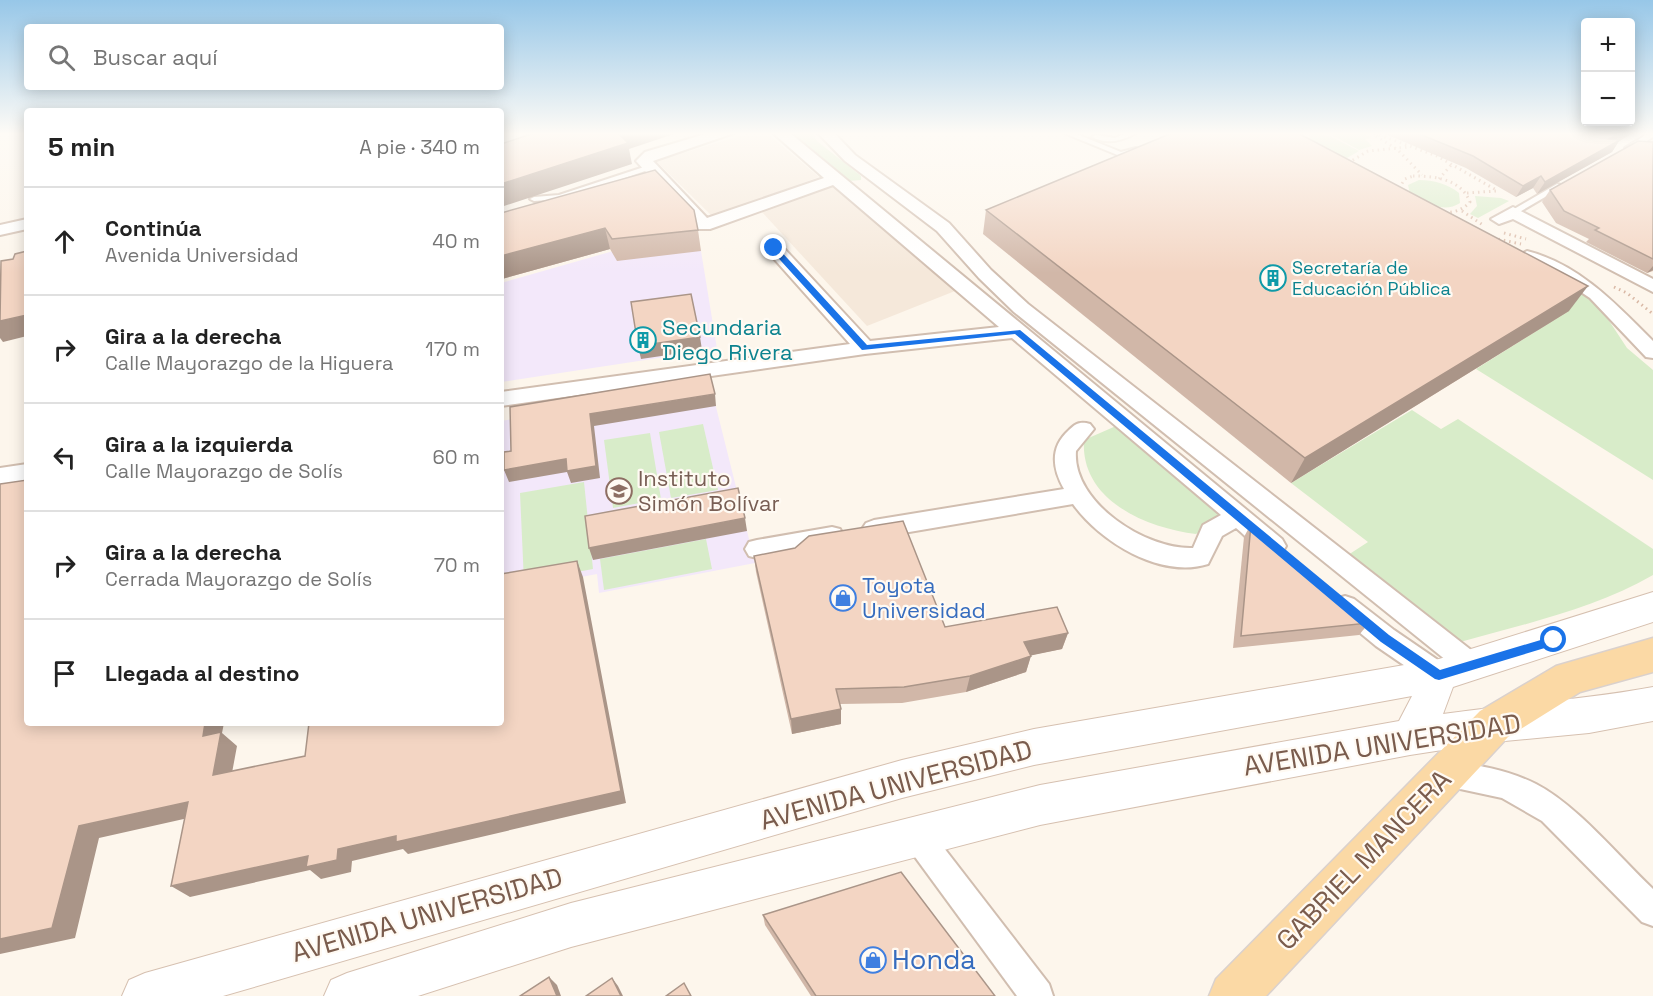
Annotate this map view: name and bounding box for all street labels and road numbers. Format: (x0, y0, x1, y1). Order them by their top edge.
street label: AVENIDA UNIVERSIDAD (1241, 705, 1523, 784)
street label: AVENIDA UNIVERSIDAD (756, 731, 1036, 838)
street label: GABRIEL MANCERA (1269, 762, 1459, 957)
street label: AVENIDA UNIVERSIDAD (287, 859, 566, 970)

